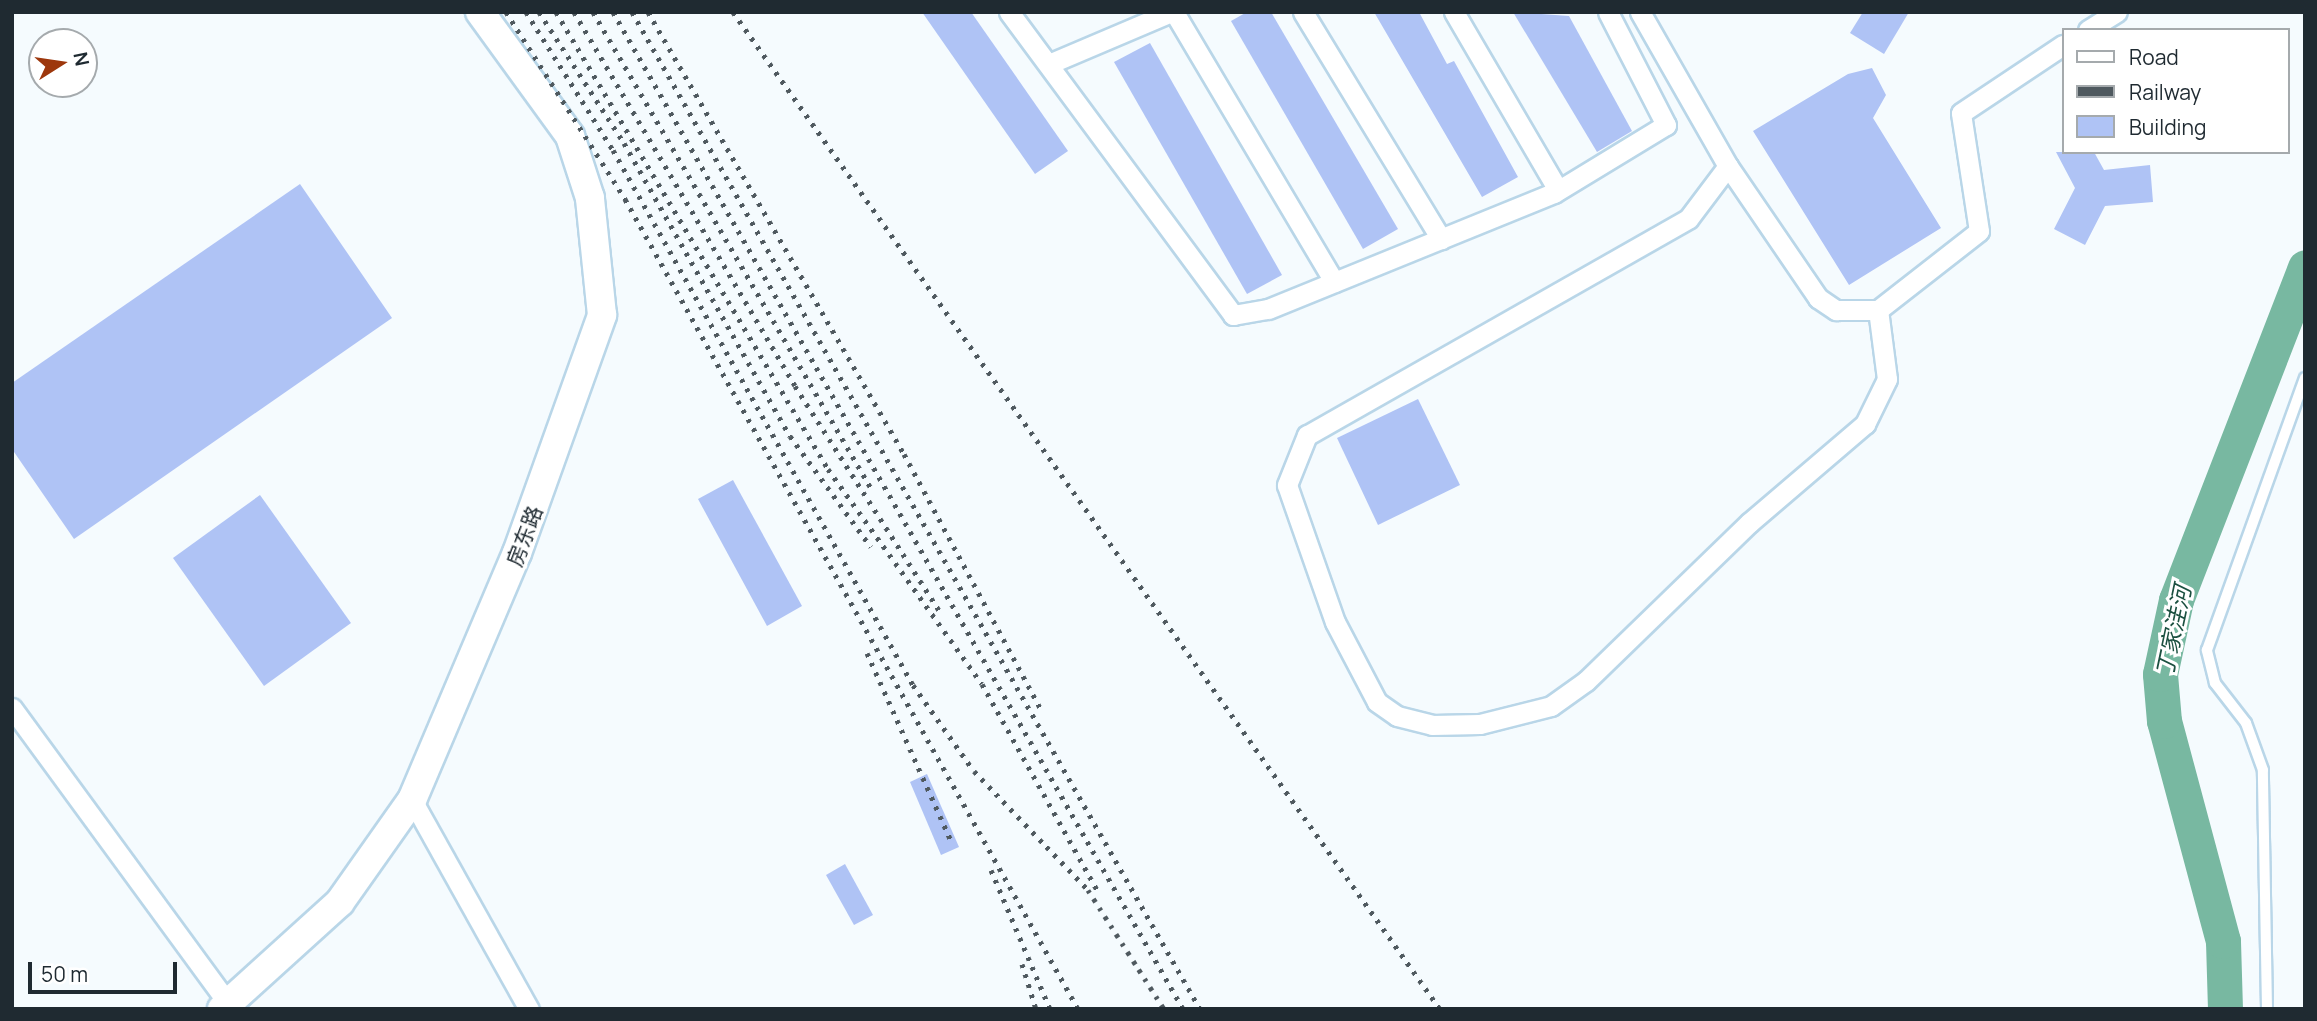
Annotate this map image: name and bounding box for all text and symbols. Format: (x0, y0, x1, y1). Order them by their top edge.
north arrow (28, 28, 98, 98)
legend (2062, 28, 2289, 154)
text: Road (2129, 43, 2179, 71)
text: N (67, 50, 96, 68)
text: Railway (2129, 78, 2201, 106)
text: Building (2129, 113, 2206, 141)
street label: 房东路 (501, 502, 547, 570)
water label: 丁家洼河 (2150, 583, 2196, 679)
scale bar (32, 948, 180, 992)
text: 50 m (41, 960, 88, 988)

